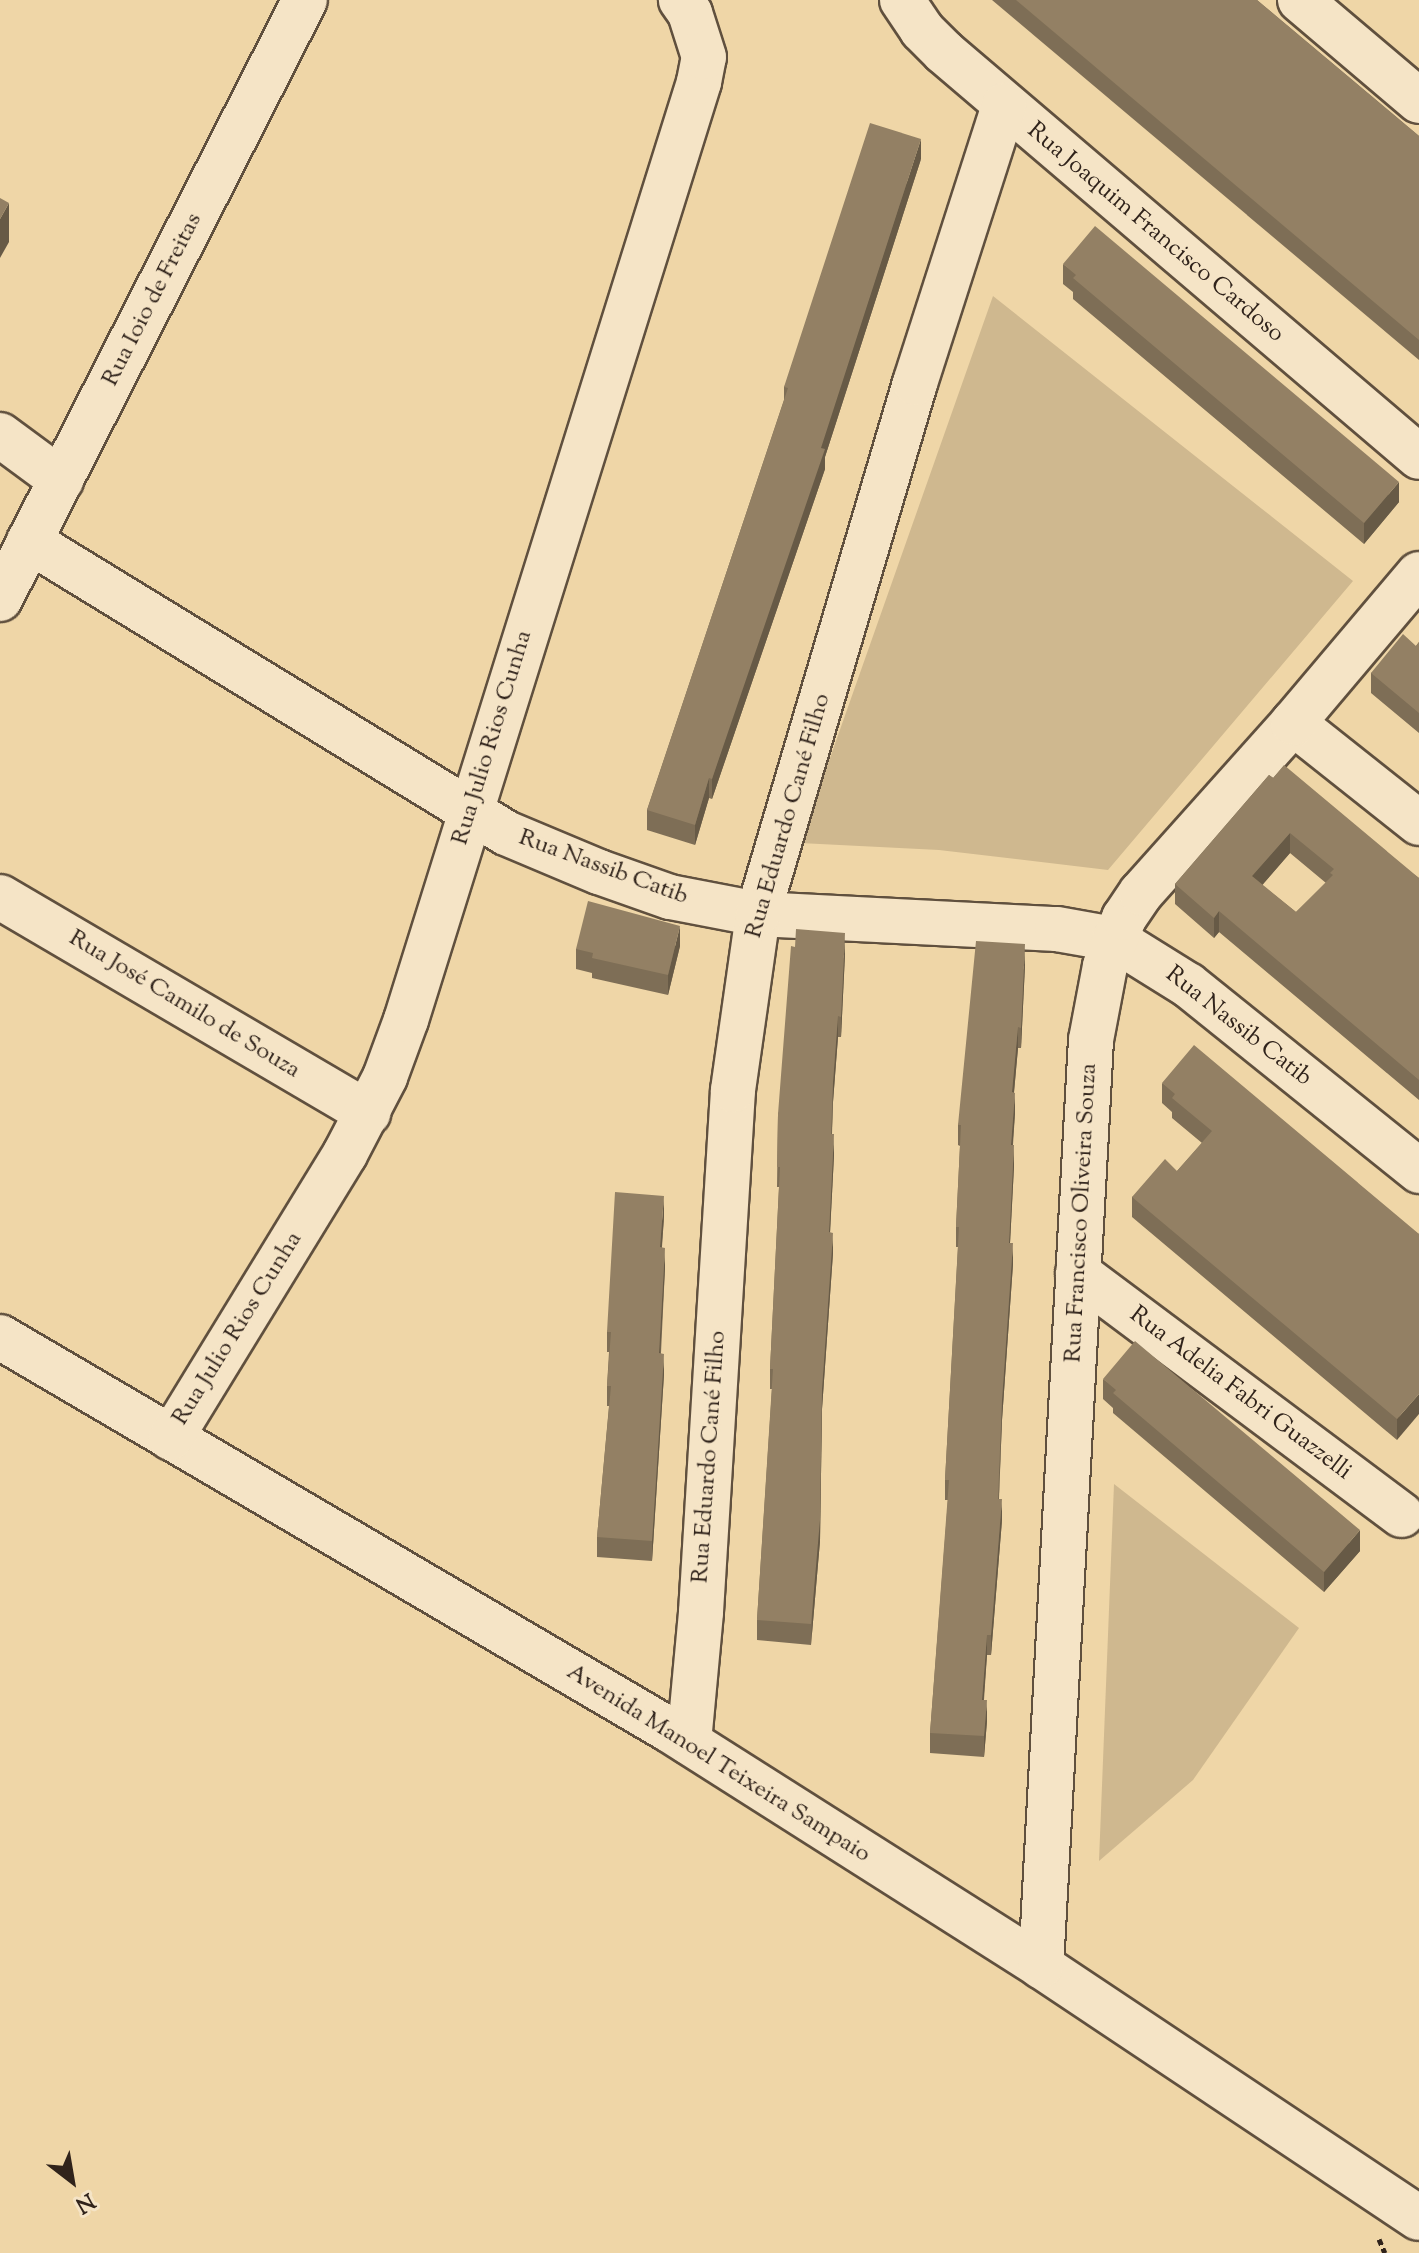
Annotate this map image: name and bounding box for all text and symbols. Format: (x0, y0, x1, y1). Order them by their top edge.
street label: Rua Joaquim Francisco Cardoso (1020, 117, 1290, 349)
street label: Rua Ioio de Freitas (97, 209, 209, 391)
street label: Rua Julio Rios Cunha (447, 627, 539, 849)
street label: Rua Eduardo Cané Filho (740, 690, 838, 942)
street label: Rua Nassib Catib (514, 824, 692, 912)
street label: Rua José Camilo de Souza (63, 924, 305, 1086)
street label: Rua Nassib Catib (1159, 961, 1317, 1093)
street label: Rua Francisco Oliveira Souza (1060, 1063, 1104, 1363)
street label: Rua Julio Rios Cunha (167, 1227, 309, 1431)
street label: Rua Adelia Fabri Guazzelli (1123, 1301, 1357, 1487)
street label: Rua Eduardo Cané Filho (687, 1330, 733, 1584)
street label: Avenida Manoel Teixeira Sampaio (561, 1658, 875, 1870)
north arrow (32, 2141, 112, 2221)
text: N (69, 2183, 100, 2220)

